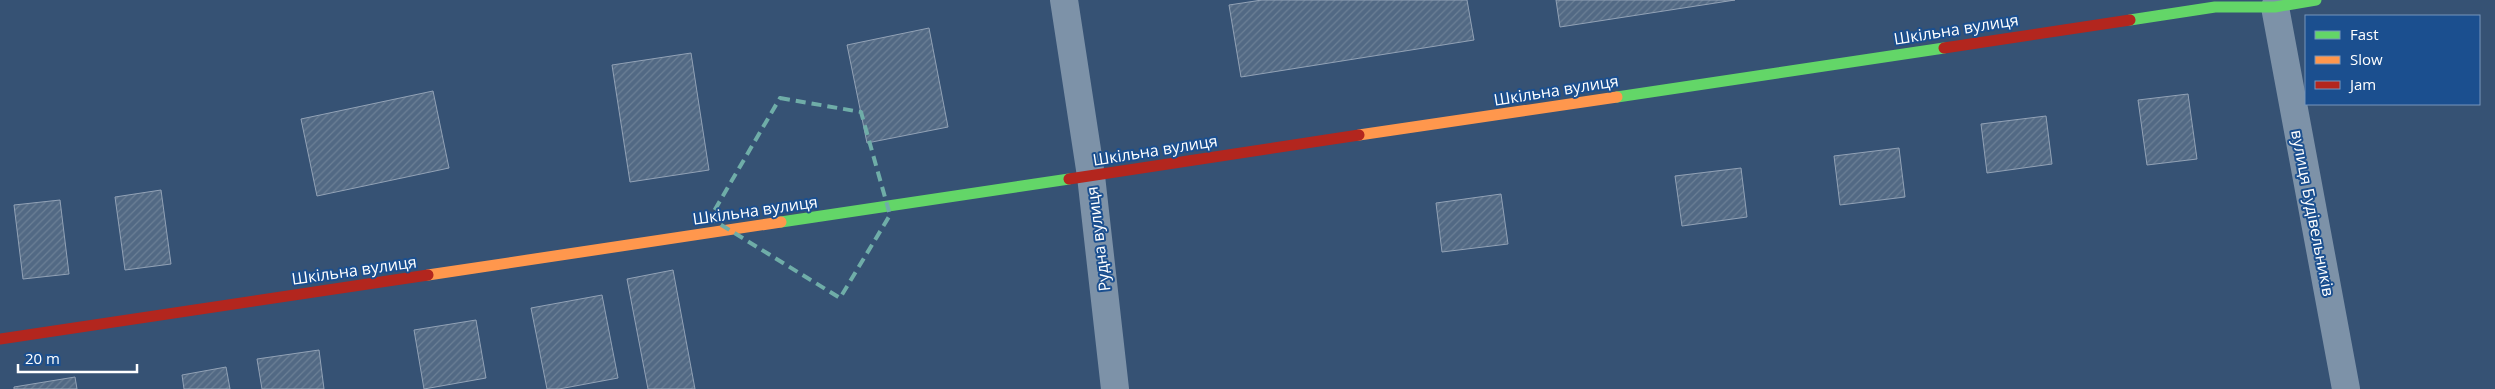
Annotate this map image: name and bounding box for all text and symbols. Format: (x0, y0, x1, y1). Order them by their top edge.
street label: Шкільна вулиця (1892, 8, 2020, 50)
legend (2305, 15, 2480, 105)
text: Fast (2350, 24, 2379, 44)
text: Slow (2350, 49, 2383, 69)
street label: Шкільна вулиця (1492, 69, 1620, 111)
text: Jam (2348, 74, 2376, 94)
street label: вулиця Будівельників (2286, 128, 2340, 298)
street label: Шкільна вулиця (1091, 129, 1219, 171)
street label: Рудна вулиця (1081, 185, 1115, 293)
street label: Шкільна вулиця (691, 190, 819, 230)
street label: Шкільна вулиця (290, 250, 418, 290)
scale bar (18, 342, 136, 374)
text: 20 m (25, 348, 60, 368)

